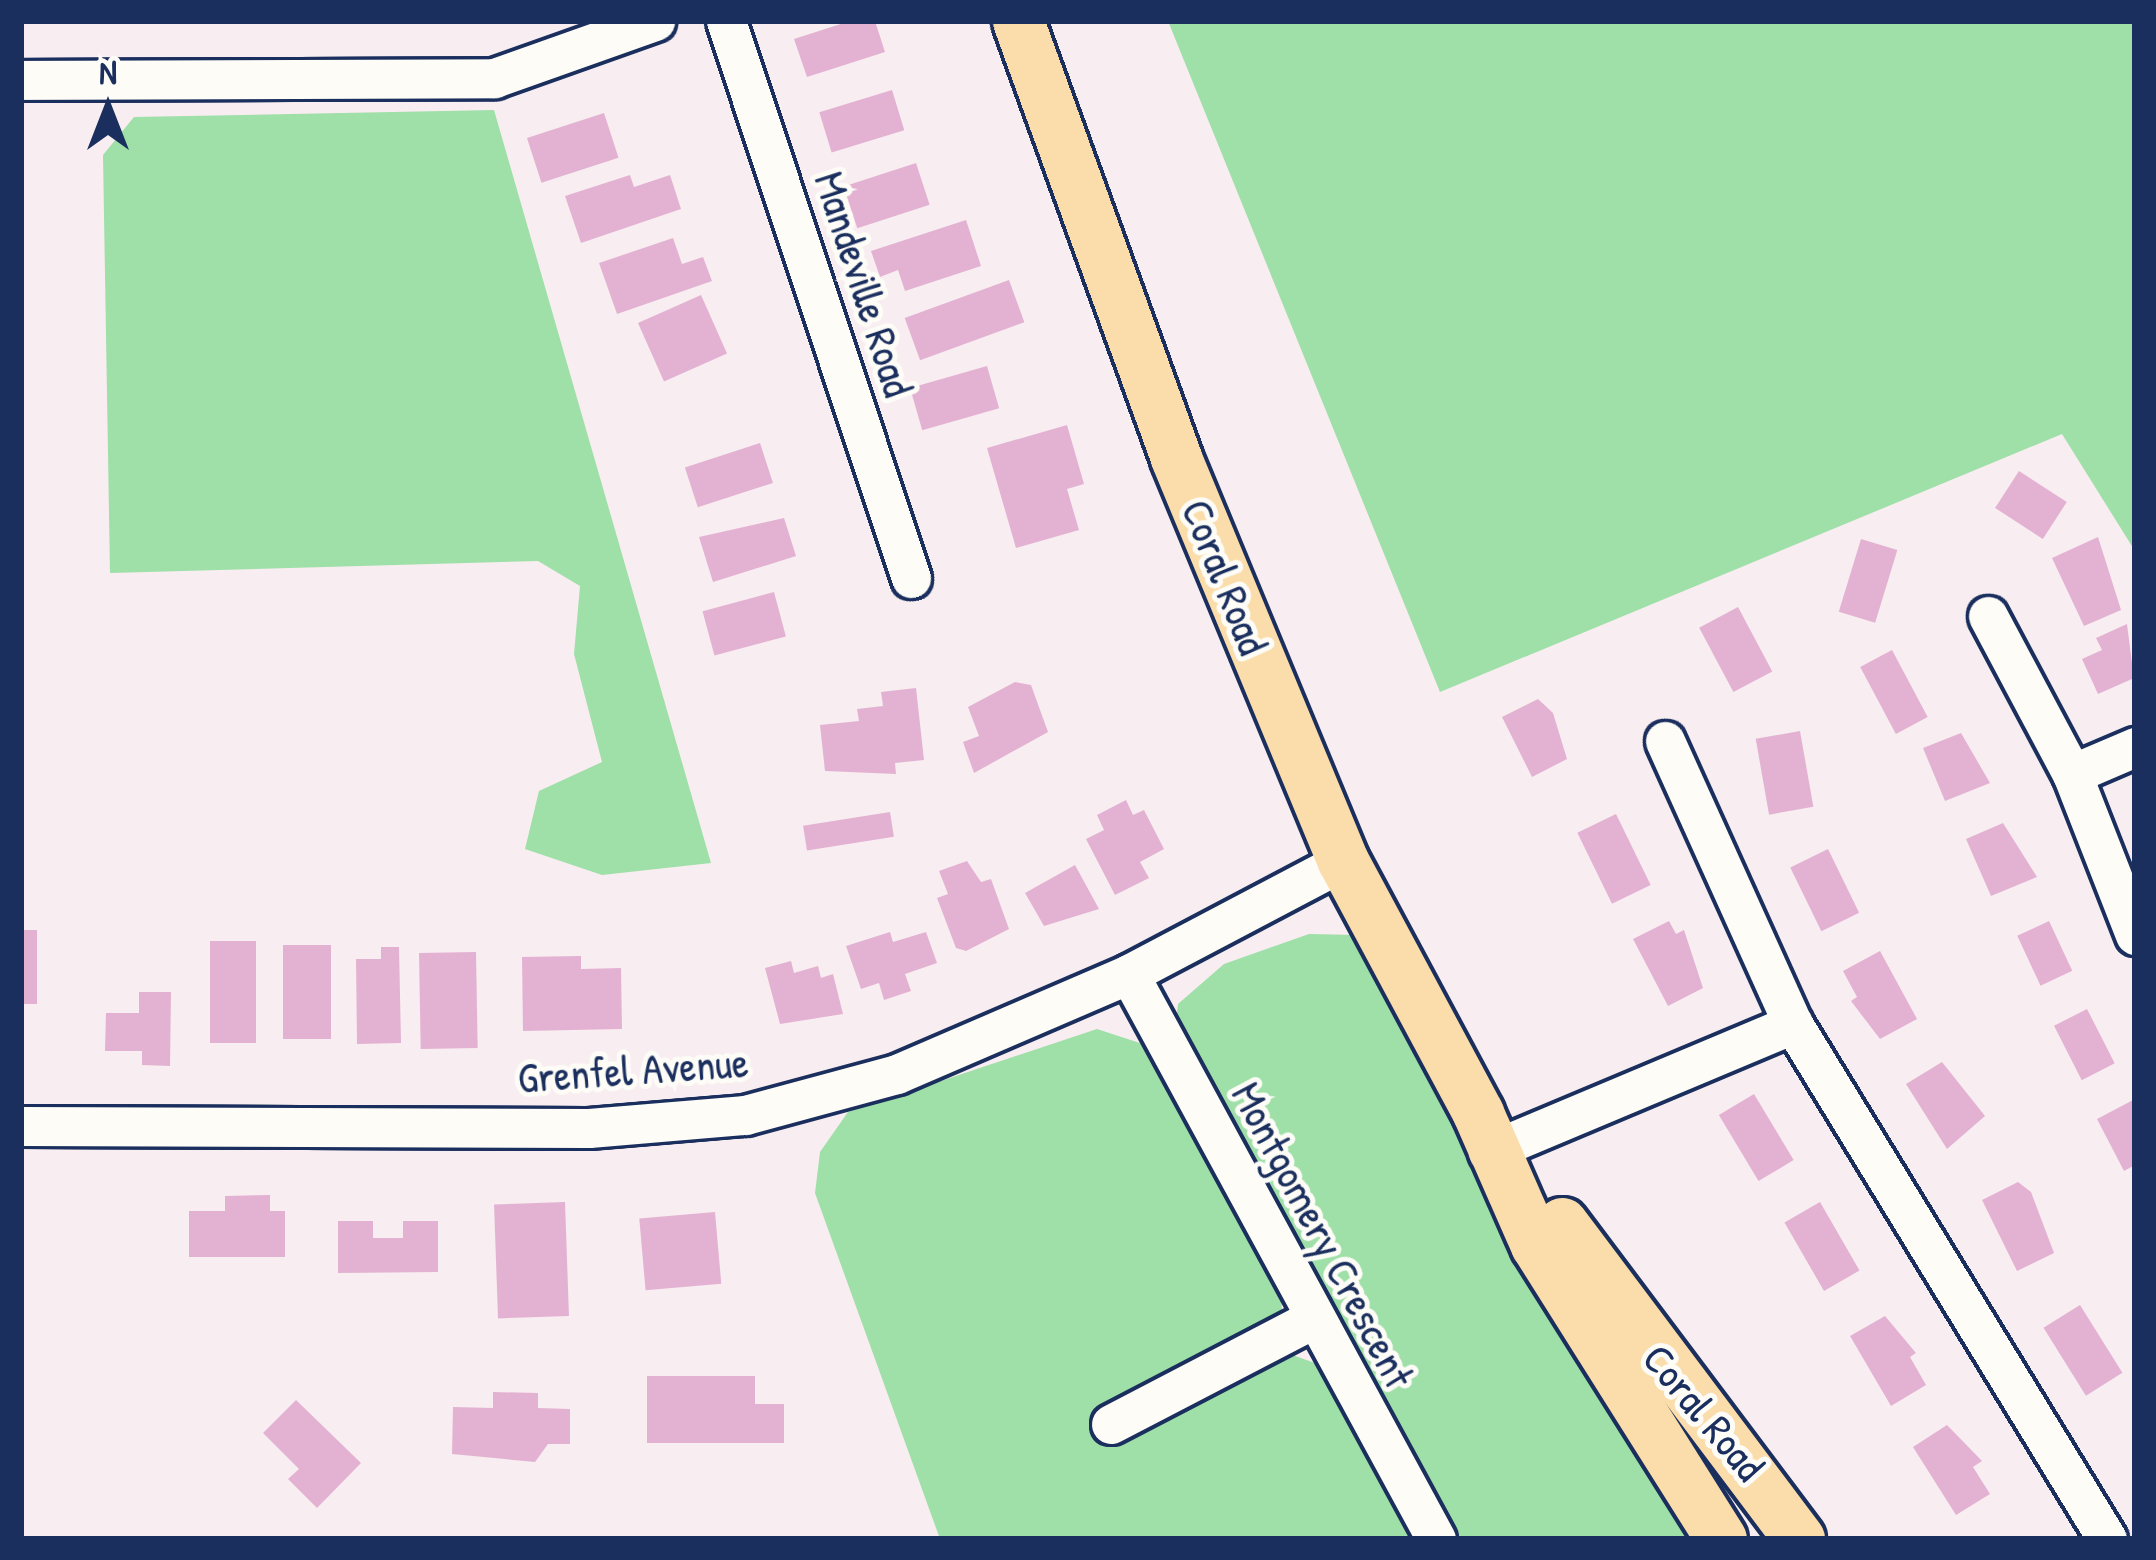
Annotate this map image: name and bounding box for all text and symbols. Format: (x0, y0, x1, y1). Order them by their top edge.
north arrow (48, 48, 168, 168)
text: N (99, 50, 117, 94)
street label: Mandeville Road (804, 165, 924, 403)
street label: Coral Road (1171, 492, 1279, 662)
street label: Grenfel Avenue (516, 1037, 750, 1103)
street label: Montgomery Crescent (1221, 1074, 1425, 1396)
street label: Coral Road (1633, 1334, 1775, 1490)

